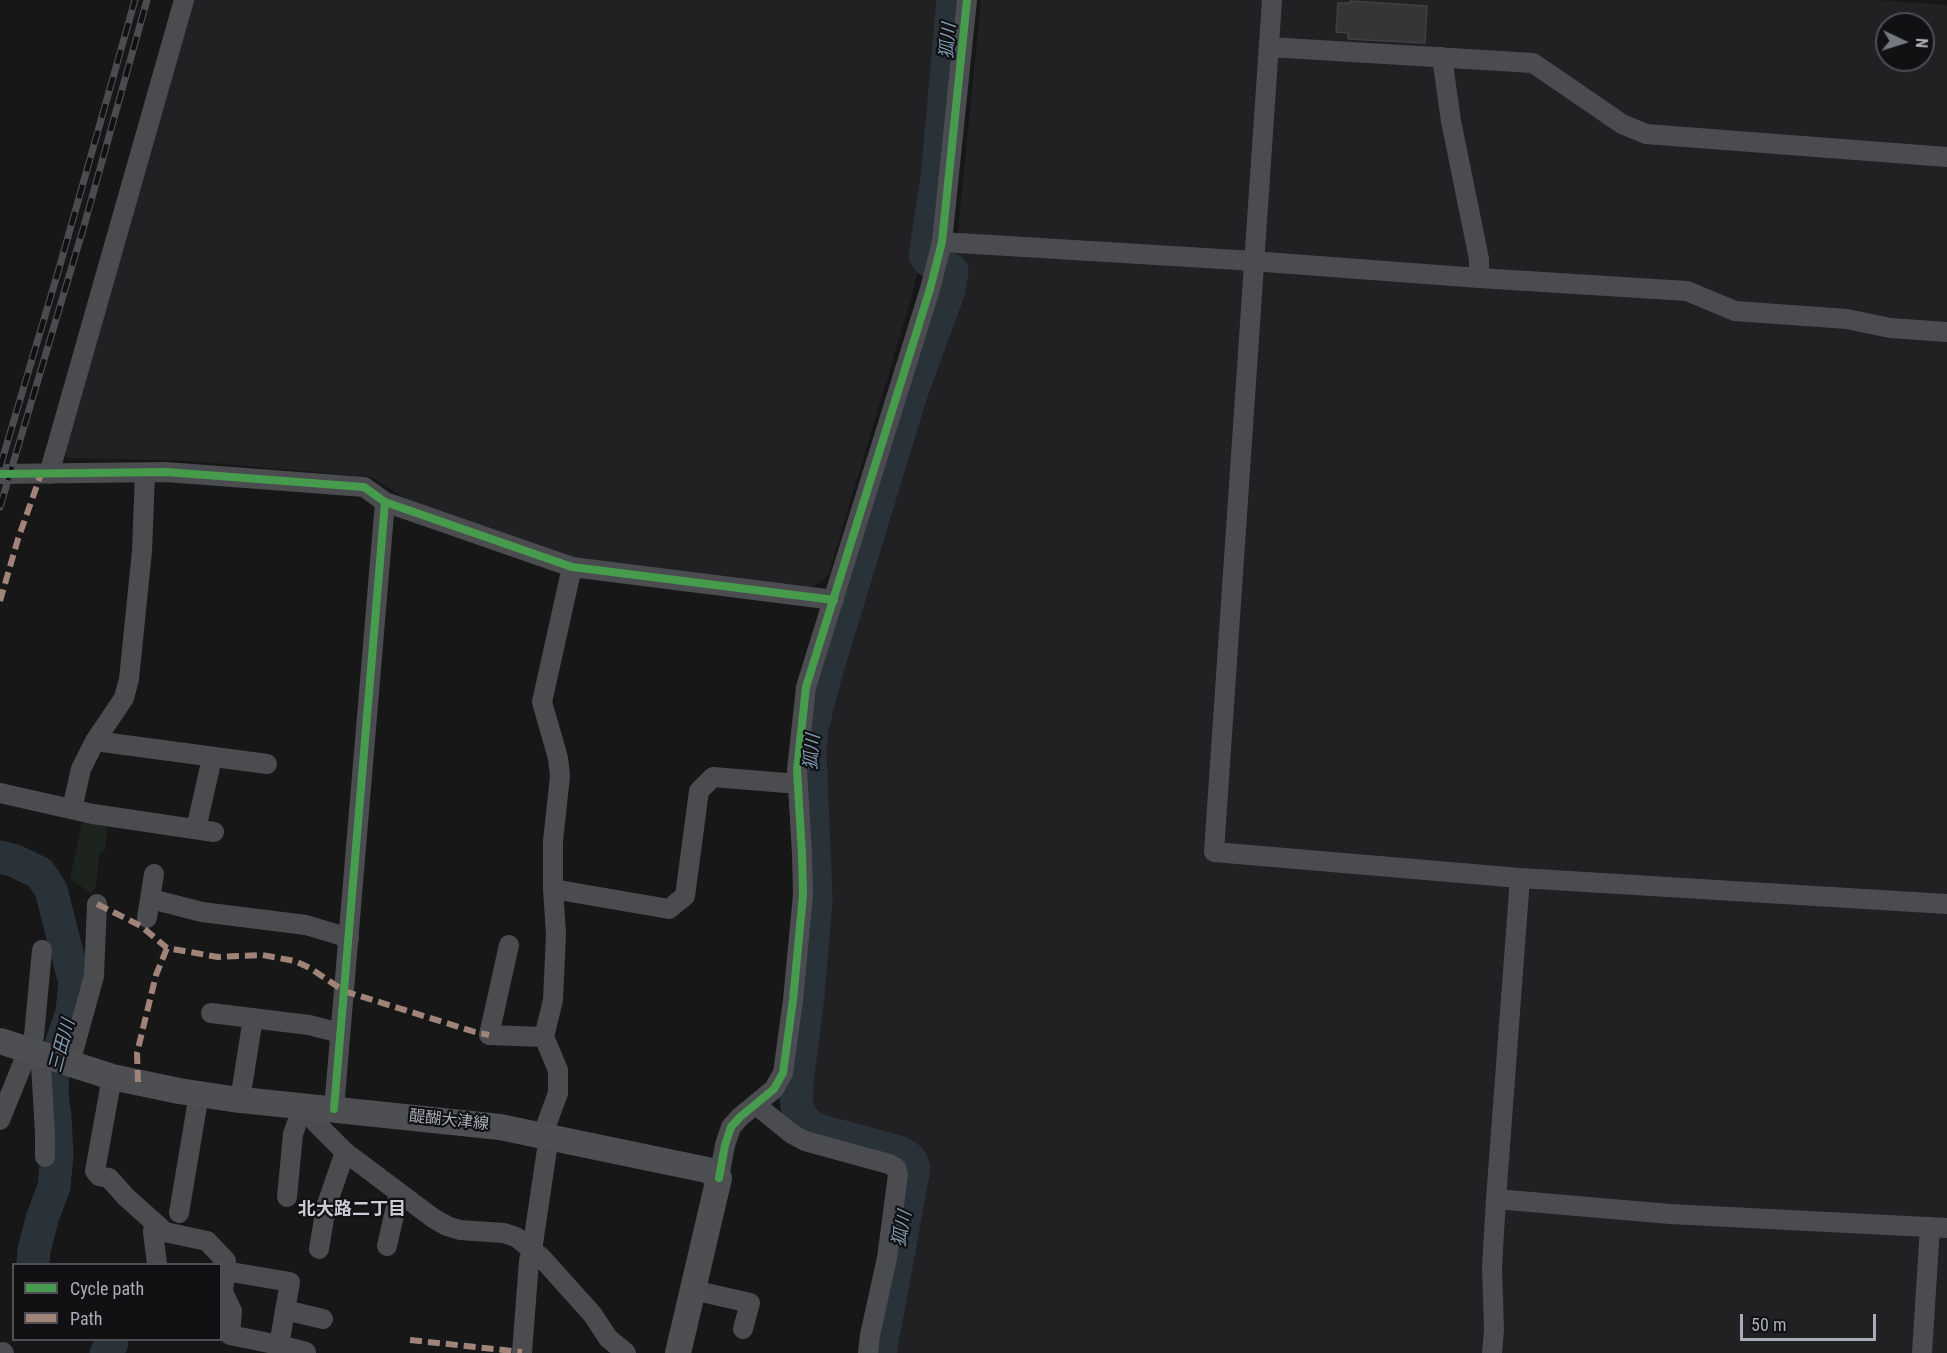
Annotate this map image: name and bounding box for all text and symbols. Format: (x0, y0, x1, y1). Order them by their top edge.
north arrow (1875, 12, 1935, 72)
water label: 狐川 (937, 22, 961, 60)
text: N (1912, 38, 1931, 49)
water label: 狐川 (801, 733, 825, 771)
water label: 三田川 (46, 1017, 80, 1075)
street label: 醍醐大津線 (408, 1107, 490, 1135)
district label: 北大路二丁目 (298, 1199, 406, 1221)
water label: 狐川 (889, 1209, 917, 1249)
legend (12, 1263, 222, 1341)
text: Cycle path (70, 1278, 144, 1299)
scale bar (1743, 1302, 1880, 1340)
text: Path (70, 1308, 103, 1329)
text: 50 m (1751, 1314, 1786, 1335)

